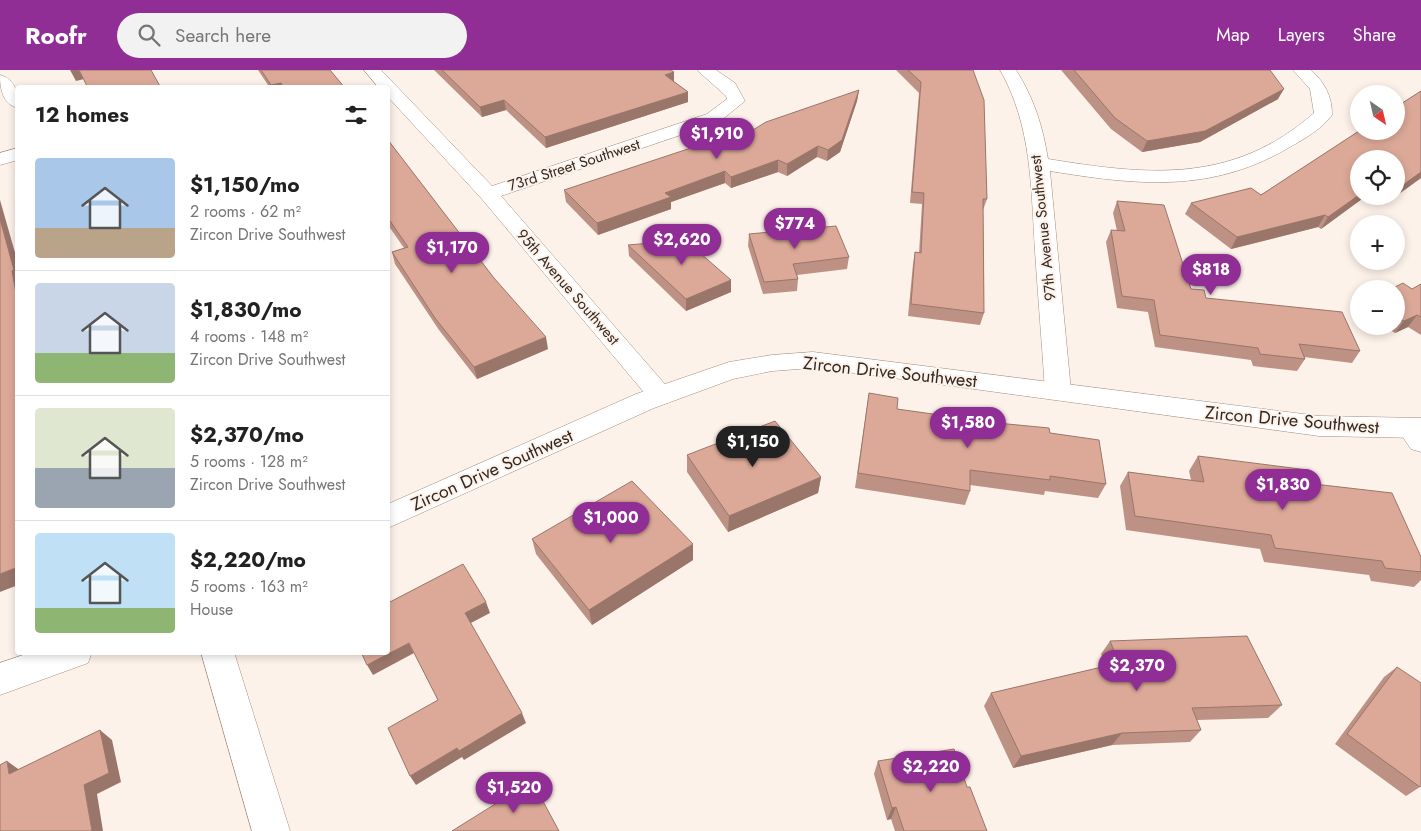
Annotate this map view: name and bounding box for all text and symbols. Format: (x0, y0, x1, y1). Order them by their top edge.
search box (117, 13, 467, 58)
text: Roofr (25, 18, 87, 53)
icon: search (135, 21, 163, 49)
text: Search here (175, 22, 271, 49)
text: Map (1216, 22, 1250, 48)
text: Layers (1278, 22, 1325, 48)
text: Share (1353, 22, 1396, 48)
north arrow (1350, 85, 1405, 140)
map controls (1350, 85, 1405, 335)
text: 12 homes (35, 100, 129, 130)
icon: filters (342, 101, 370, 129)
pin: $1,910 (676, 118, 758, 160)
text: $1,910 (691, 122, 743, 145)
street label: 73rd Street Southwest (505, 133, 643, 197)
button: locate (1350, 150, 1405, 205)
street label: 97th Avenue Southwest (1024, 154, 1062, 302)
text: $1,150/mo (190, 170, 300, 200)
icon: home (75, 178, 135, 238)
text: 2 rooms · 62 m² (190, 200, 301, 223)
pin: $774 (765, 208, 825, 250)
text: $774 (775, 212, 815, 235)
button: + (1350, 215, 1405, 270)
text: Zircon Drive Southwest (190, 223, 345, 246)
street label: 95th Avenue Southwest (511, 224, 625, 350)
pin: $2,620 (641, 224, 723, 266)
text: $2,620 (653, 228, 711, 251)
pin: $1,170 (411, 232, 493, 274)
text: $1,170 (426, 236, 478, 259)
pin: $818 (1181, 254, 1241, 296)
text: $818 (1192, 258, 1230, 281)
button: − (1350, 280, 1405, 335)
text: $1,830/mo (190, 295, 302, 325)
icon: home (75, 303, 135, 363)
text: 4 rooms · 148 m² (190, 325, 308, 348)
text: Zircon Drive Southwest (190, 348, 345, 371)
street label: Zircon Drive Southwest (802, 350, 979, 394)
street label: Zircon Drive Southwest (1204, 399, 1381, 441)
pin: $1,580 (927, 406, 1009, 449)
text: $1,580 (941, 411, 995, 434)
text: $2,370/mo (190, 420, 304, 450)
street label: Zircon Drive Southwest (407, 422, 578, 517)
pin: $1,150 (712, 426, 794, 468)
icon: home (75, 428, 135, 488)
text: $1,150 (727, 430, 779, 453)
text: 5 rooms · 128 m² (190, 450, 308, 473)
pin: $1,830 (1242, 468, 1324, 511)
text: Zircon Drive Southwest (190, 473, 345, 496)
text: $1,830 (1256, 473, 1310, 496)
pin: $1,000 (570, 502, 652, 544)
text: $1,000 (583, 506, 639, 529)
text: $2,220/mo (190, 545, 306, 575)
icon: home (75, 553, 135, 613)
text: 5 rooms · 163 m² (190, 575, 308, 598)
text: House (190, 598, 233, 621)
pin: $2,370 (1096, 650, 1178, 692)
text: $2,370 (1109, 654, 1165, 677)
pin: $2,220 (890, 750, 972, 793)
text: $2,220 (902, 755, 960, 778)
pin: $1,520 (473, 772, 555, 814)
text: $1,520 (487, 776, 541, 799)

